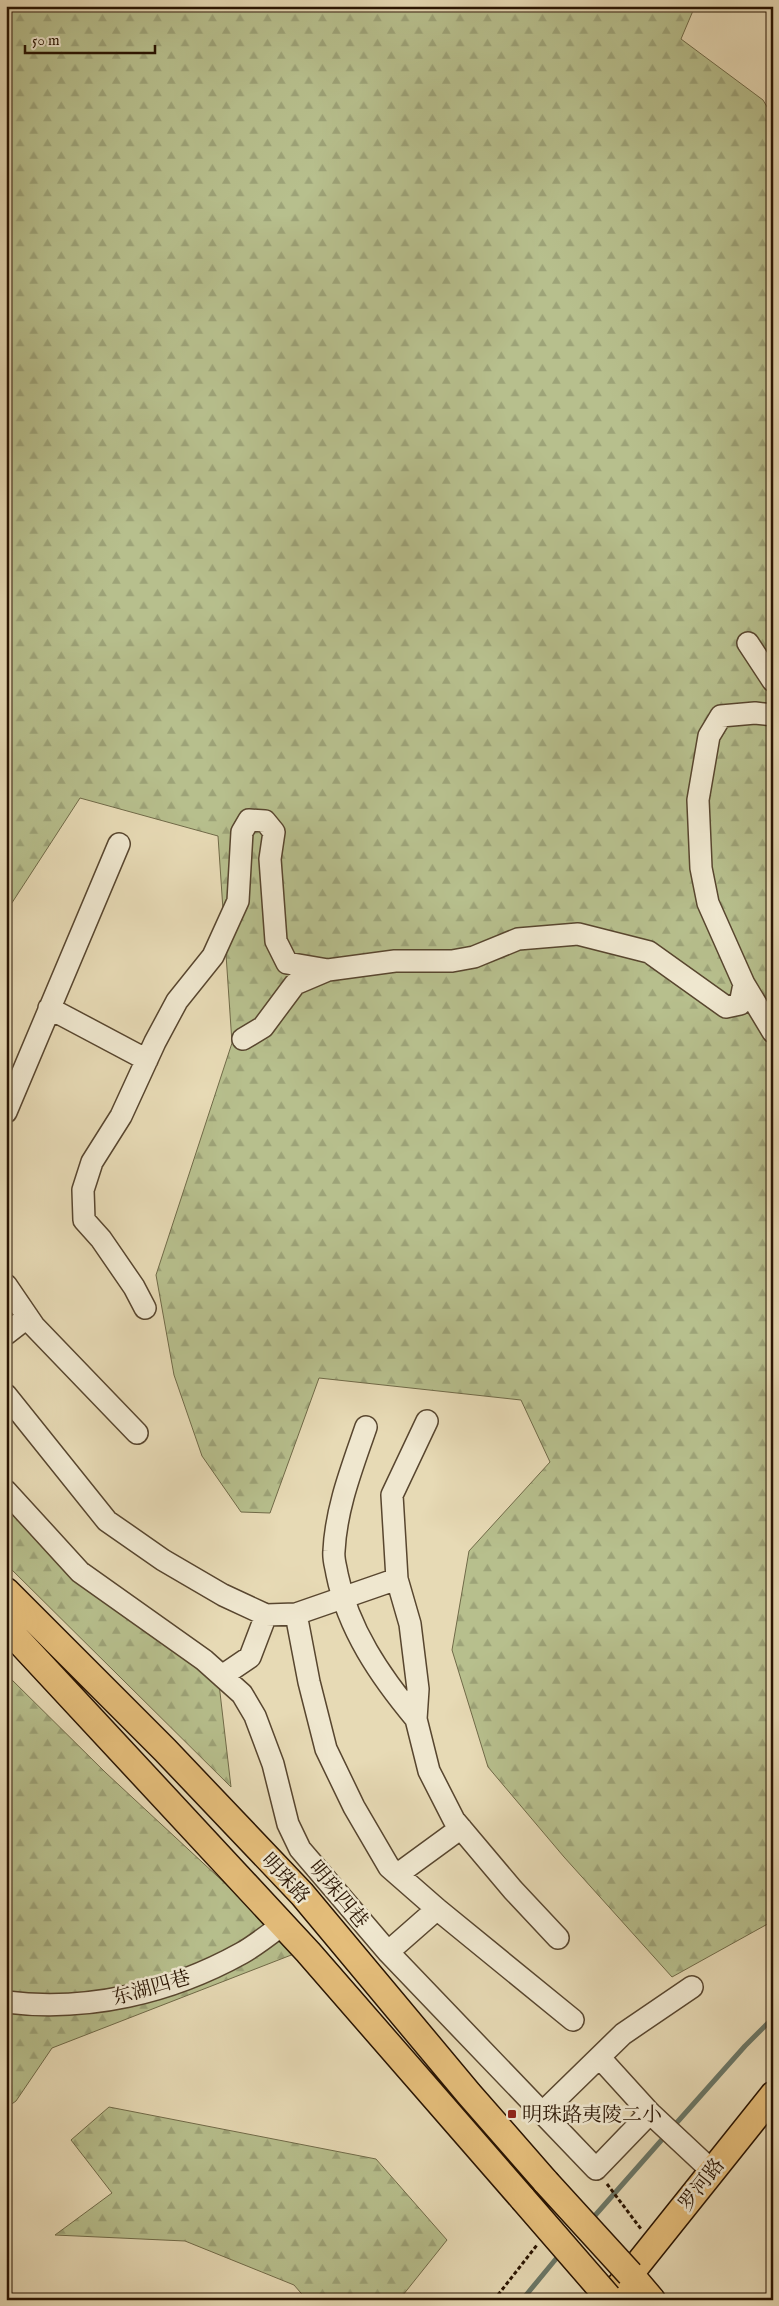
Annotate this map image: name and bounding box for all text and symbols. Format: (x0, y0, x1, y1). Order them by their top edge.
scale bar (25, 22, 155, 54)
text: 50 m (32, 31, 60, 50)
street label: 明珠路 (255, 1849, 315, 1909)
street label: 明珠四巷 (303, 1856, 373, 1934)
street label: 东湖四巷 (110, 1965, 193, 2011)
place label: 明珠路夷陵二小 (522, 2103, 662, 2128)
marker: 明珠路夷陵二小 (506, 2108, 518, 2120)
street label: 罗河路 (674, 2154, 731, 2216)

